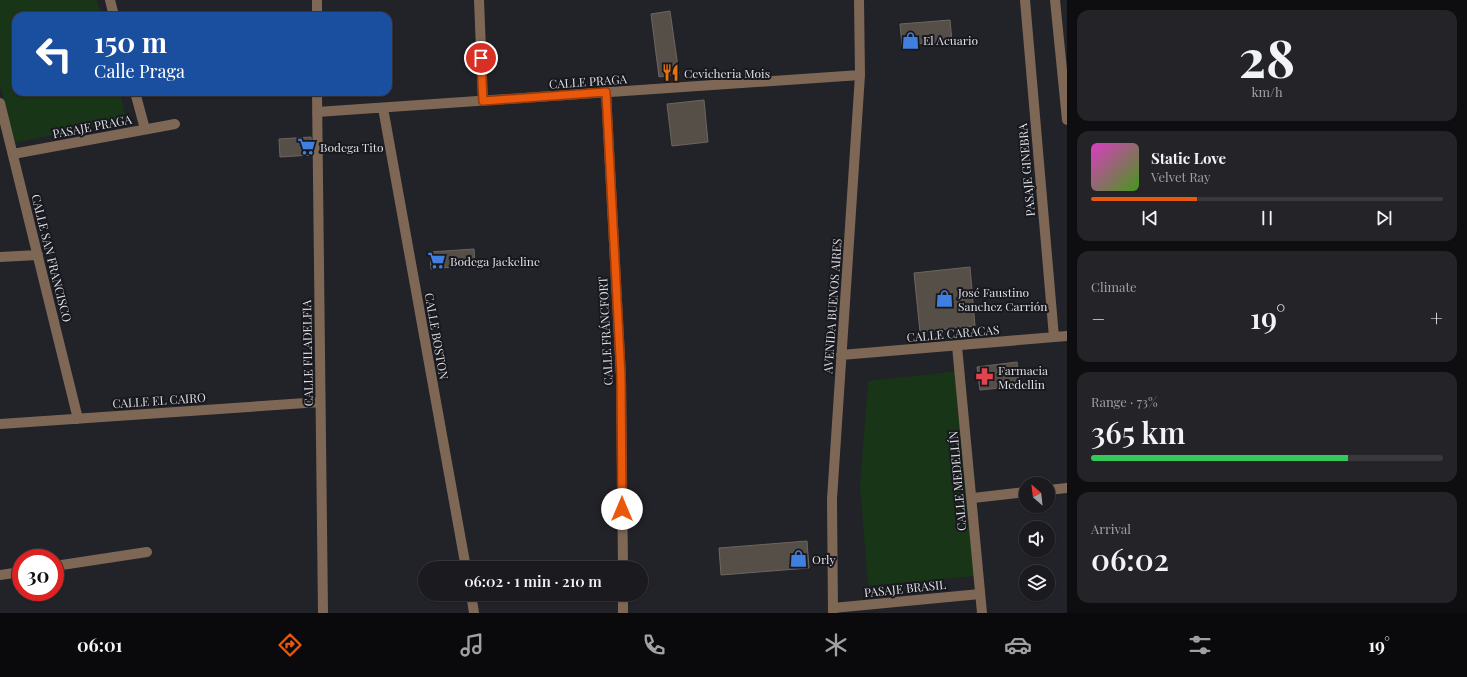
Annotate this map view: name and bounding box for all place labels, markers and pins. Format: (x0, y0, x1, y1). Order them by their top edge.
shop icon: El Acuario (900, 30, 920, 50)
place label: El Acuario (923, 32, 979, 48)
pin (464, 41, 498, 75)
restaurant icon: Cevicheria Mois (661, 63, 681, 83)
place label: Cevicheria Mois (684, 65, 770, 81)
supermarket icon: Bodega Tito (297, 137, 317, 157)
place label: Bodega Tito (320, 139, 384, 155)
supermarket icon: Bodega Jackeline (427, 251, 447, 271)
place label: Bodega Jackeline (450, 253, 540, 269)
place label: José Faustino Sanchez Carrión (957, 284, 1047, 314)
shop icon: José Faustino Sanchez Carrión (935, 289, 955, 309)
place label: Farmacia Medellin (998, 362, 1048, 392)
pharmacy icon: Farmacia Medellin (975, 367, 995, 387)
shop icon: Orly (789, 549, 809, 569)
place label: Orly (812, 551, 835, 567)

